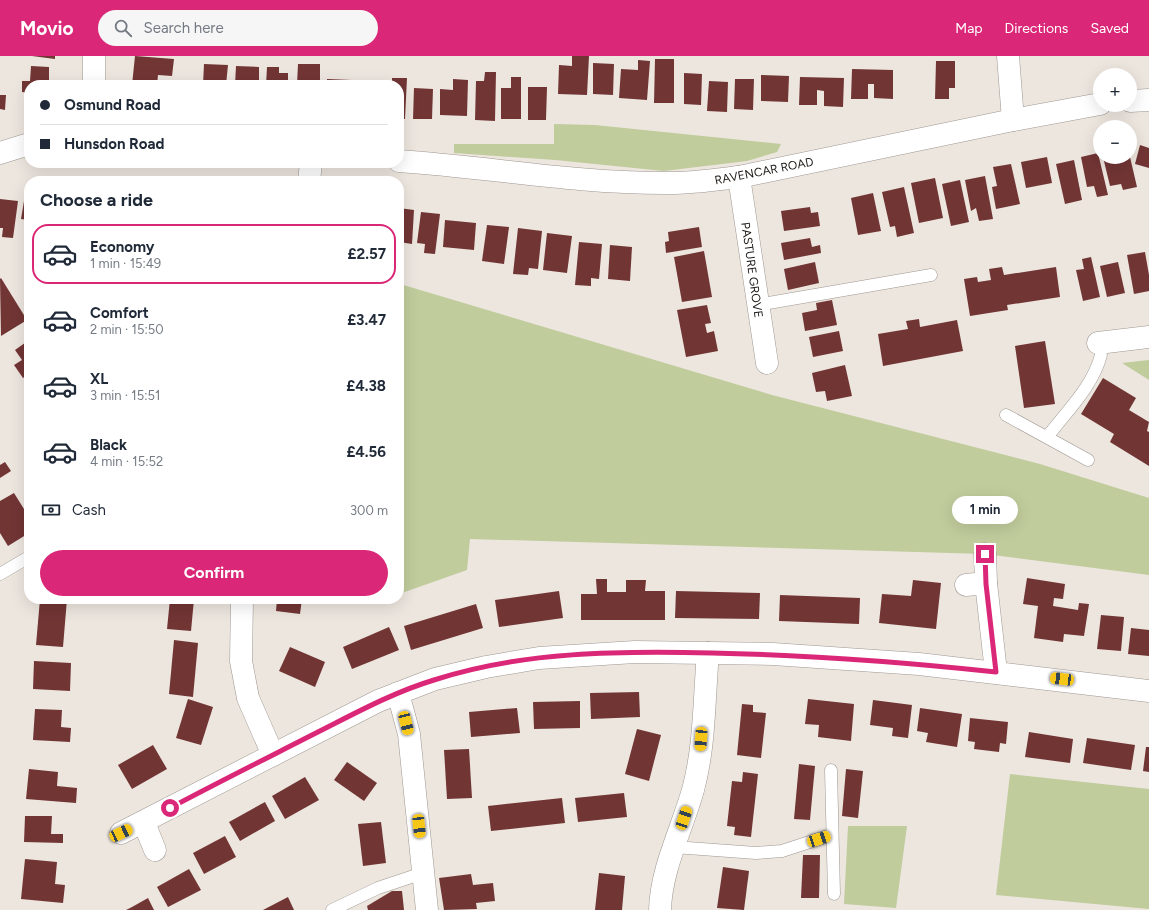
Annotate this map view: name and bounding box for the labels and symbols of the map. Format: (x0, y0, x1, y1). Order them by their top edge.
street label: RAVENCAR ROAD (713, 155, 815, 187)
street label: PASTURE GROVE (738, 221, 766, 319)
callout: 1 min (952, 496, 1018, 524)
route end (976, 545, 994, 563)
car (1049, 672, 1075, 686)
car (397, 710, 415, 736)
car (694, 727, 708, 751)
route start (161, 799, 179, 817)
car (675, 805, 693, 831)
car (412, 813, 426, 839)
car (108, 822, 134, 844)
car (806, 830, 832, 848)

